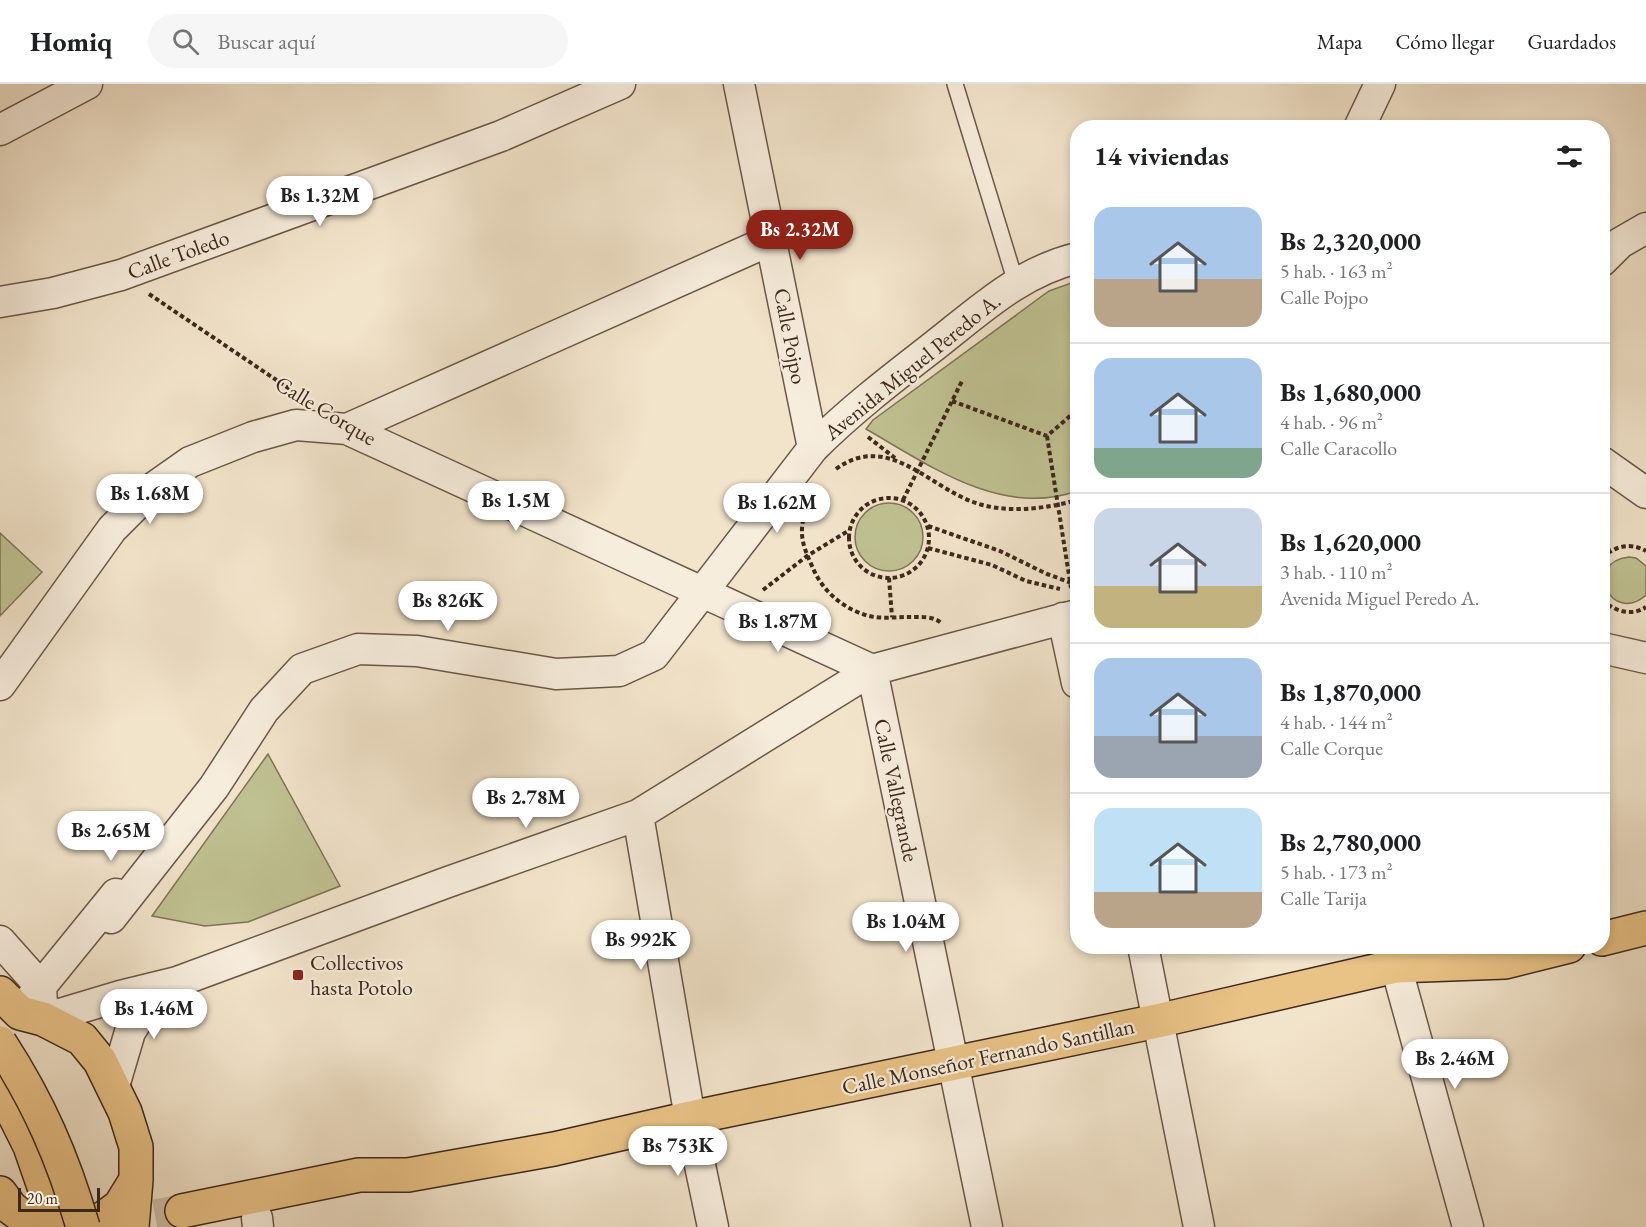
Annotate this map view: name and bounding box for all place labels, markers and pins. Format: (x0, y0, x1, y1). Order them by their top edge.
pin: Bs 1.32M (258, 176, 382, 227)
pin: Bs 2.32M (738, 210, 862, 261)
pin: Bs 1.68M (88, 474, 212, 525)
pin: Bs 1.5M (461, 481, 571, 532)
pin: Bs 1.62M (715, 483, 839, 534)
pin: Bs 826K (393, 581, 503, 632)
pin: Bs 1.87M (716, 602, 840, 653)
pin: Bs 2.78M (464, 778, 588, 829)
pin: Bs 2.65M (49, 811, 173, 862)
pin: Bs 1.04M (844, 902, 968, 953)
pin: Bs 992K (586, 920, 696, 971)
place label: Collectivos hasta Potolo (310, 948, 413, 1002)
marker: Collectivos hasta Potolo (291, 968, 305, 982)
pin: Bs 1.46M (92, 989, 216, 1040)
pin: Bs 2.46M (1393, 1039, 1517, 1090)
pin: Bs 753K (623, 1126, 733, 1177)

